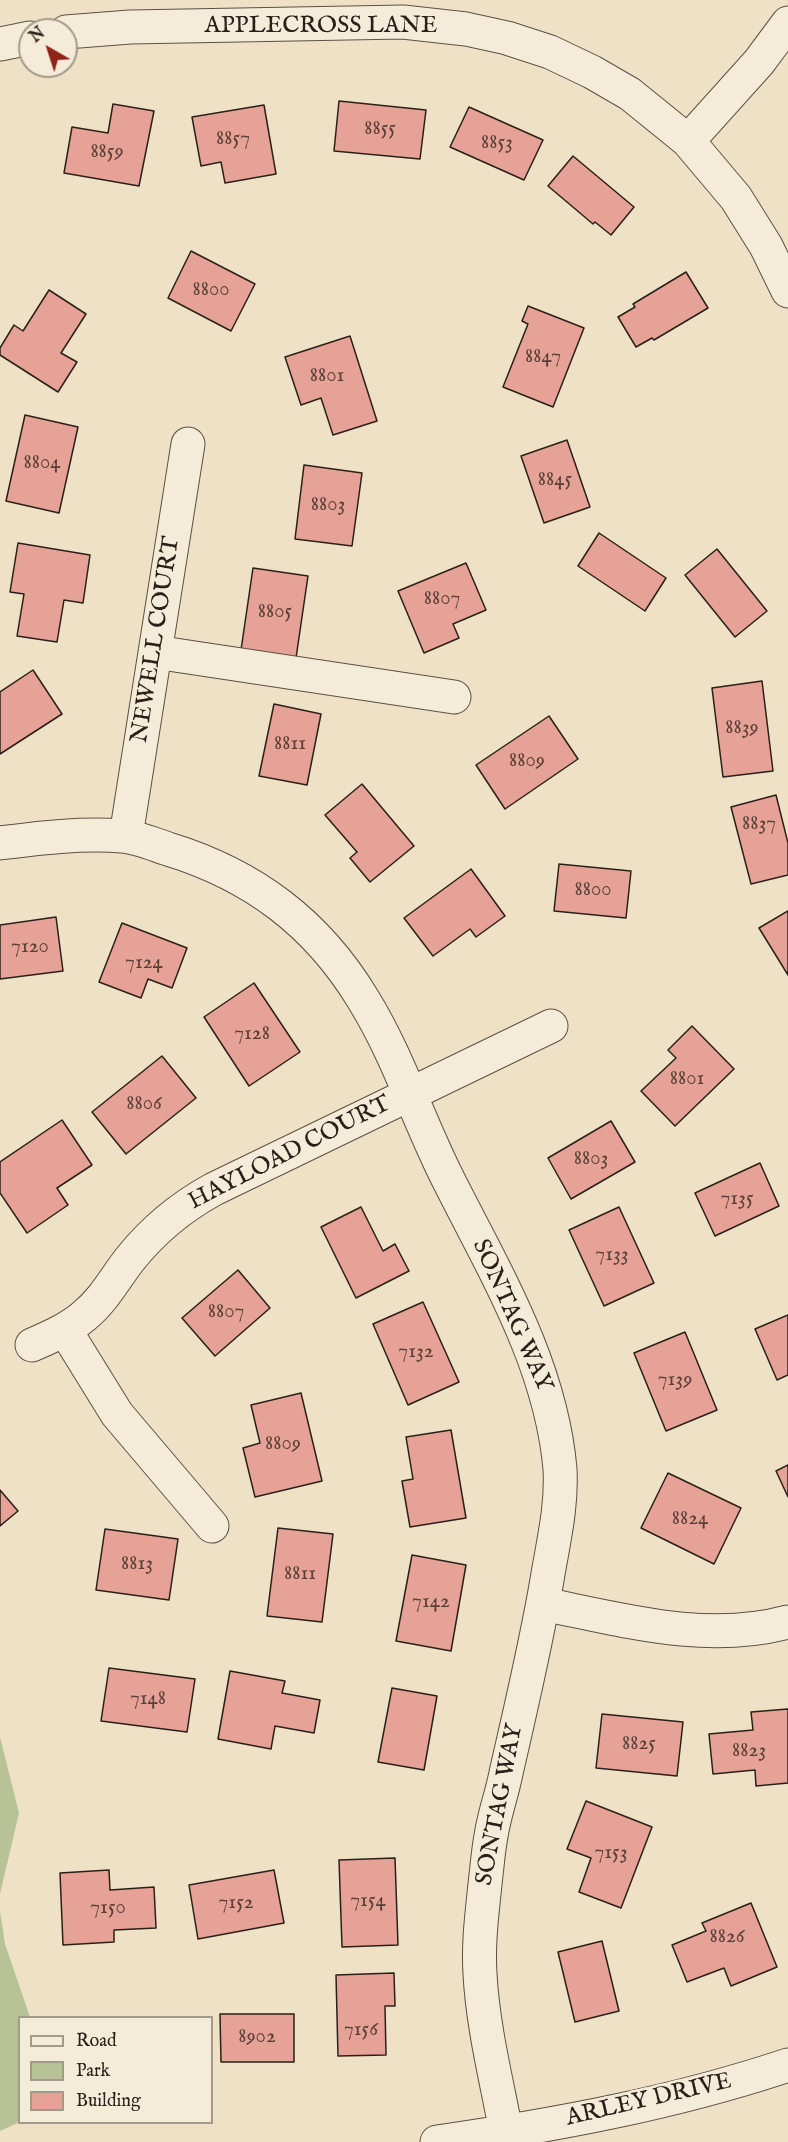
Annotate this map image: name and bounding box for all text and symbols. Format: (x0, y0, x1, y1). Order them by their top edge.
street label: APPLECROSS LANE (205, 13, 437, 41)
north arrow (18, 18, 78, 78)
text: N (26, 23, 50, 48)
house number: 8855 (364, 117, 396, 143)
house number: 8857 (216, 127, 250, 153)
house number: 8853 (481, 131, 513, 157)
house number: 8859 (90, 140, 124, 166)
house number: 8800 (192, 278, 230, 304)
house number: 8847 (525, 345, 561, 371)
house number: 8801 (310, 364, 344, 390)
house number: 8804 (23, 451, 61, 477)
house number: 8845 (538, 468, 572, 494)
house number: 8803 (311, 493, 345, 519)
street label: NEWELL COURT (126, 535, 188, 745)
house number: 8807 (424, 587, 460, 613)
house number: 8805 (258, 600, 292, 626)
house number: 8839 (725, 716, 759, 742)
house number: 8811 (274, 732, 306, 758)
house number: 8809 (509, 749, 545, 775)
house number: 8837 (742, 812, 776, 838)
house number: 8800 (574, 878, 612, 904)
house number: 7120 (11, 935, 49, 961)
house number: 7124 (125, 951, 163, 977)
house number: 7128 (234, 1022, 270, 1048)
house number: 8801 (670, 1067, 704, 1093)
street label: HAYLOAD COURT (184, 1091, 396, 1217)
house number: 8806 (126, 1092, 162, 1118)
house number: 8803 (574, 1147, 608, 1173)
house number: 7135 (720, 1187, 754, 1213)
street label: SONTAG WAY (465, 1235, 557, 1397)
house number: 7133 (595, 1243, 629, 1269)
house number: 8807 (208, 1300, 244, 1326)
house number: 7132 (398, 1340, 434, 1366)
house number: 7139 (658, 1368, 692, 1394)
house number: 8809 (265, 1432, 301, 1458)
house number: 8824 (672, 1507, 708, 1533)
house number: 8813 (121, 1552, 153, 1578)
house number: 8811 (284, 1562, 316, 1588)
house number: 7142 (412, 1590, 450, 1616)
house number: 7148 (130, 1687, 166, 1713)
street label: SONTAG WAY (471, 1722, 531, 1888)
house number: 8825 (622, 1732, 656, 1758)
house number: 8823 (732, 1739, 766, 1765)
house number: 7153 (594, 1841, 628, 1867)
house number: 7154 (350, 1889, 386, 1915)
house number: 7152 (218, 1891, 254, 1917)
house number: 7150 (90, 1896, 126, 1922)
house number: 8826 (709, 1925, 745, 1951)
legend (18, 2016, 213, 2124)
house number: 7156 (344, 2018, 378, 2044)
house number: 8902 (238, 2025, 276, 2051)
text: Road (76, 2030, 117, 2053)
text: Park (76, 2060, 110, 2083)
street label: ARLEY DRIVE (563, 2068, 735, 2134)
text: Building (76, 2090, 141, 2113)

